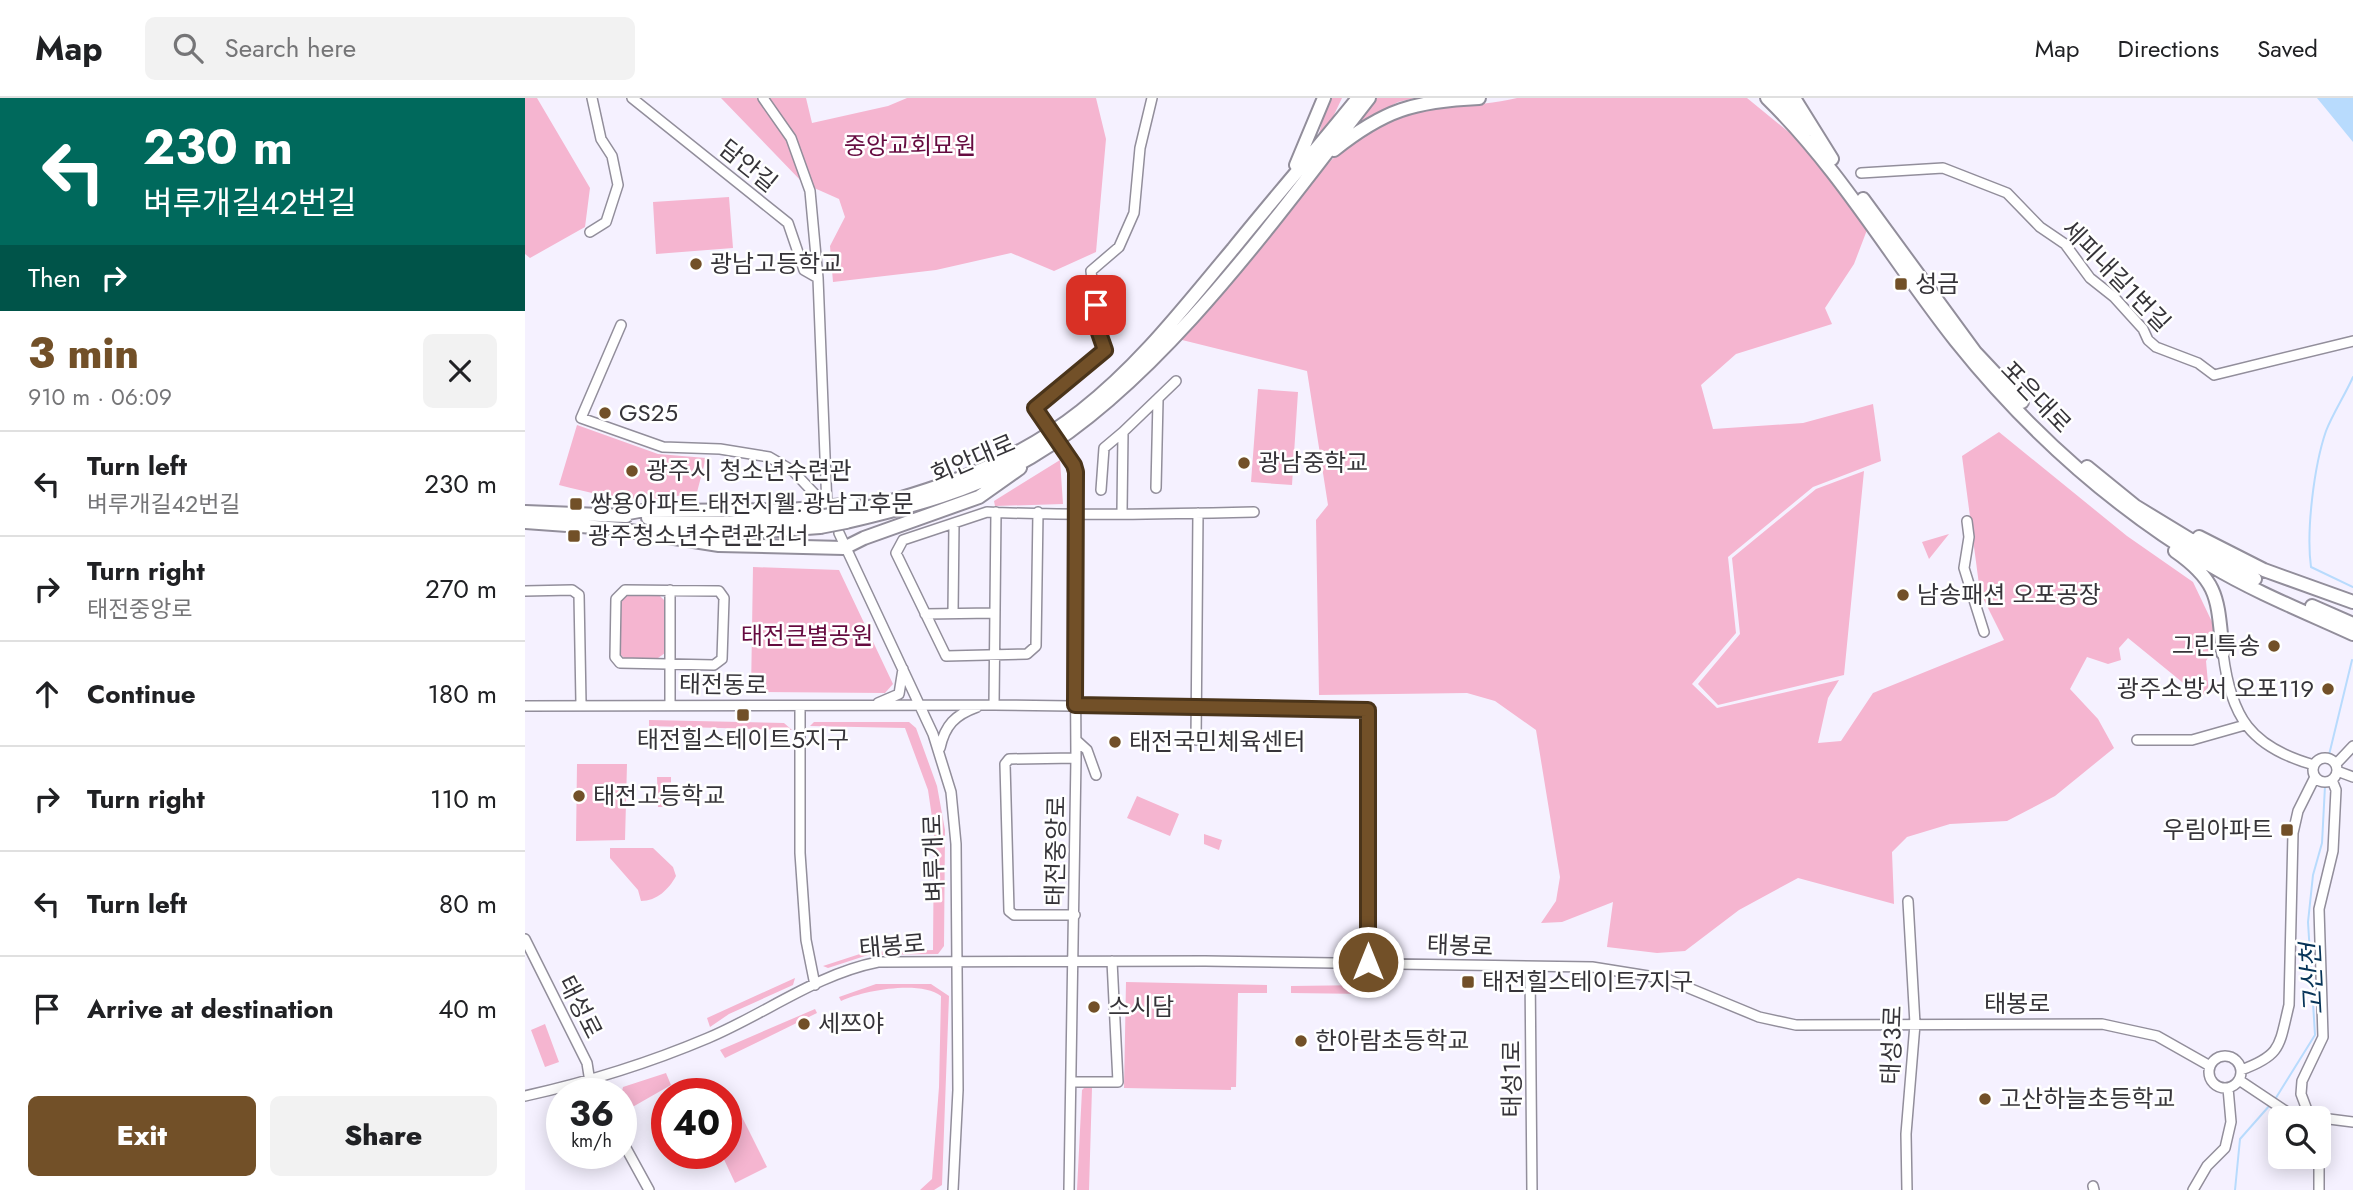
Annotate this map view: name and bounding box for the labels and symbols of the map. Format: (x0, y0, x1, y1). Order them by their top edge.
park label: 중앙교회묘원 (844, 128, 976, 163)
street label: 담안길 (712, 131, 785, 200)
street label: 세피내길1번길 (2054, 212, 2179, 339)
place label: 광남고등학교 (710, 246, 842, 281)
marker: 광남고등학교 (688, 256, 704, 272)
place label: 성금 (1915, 266, 1959, 301)
pin (1066, 275, 1126, 335)
marker: 성금 (1893, 276, 1909, 292)
street label: 포은대로 (1993, 353, 2080, 441)
place label: GS25 (619, 395, 678, 430)
marker: GS25 (597, 405, 613, 421)
street label: 회안대로 (925, 425, 1020, 492)
place label: 광남중학교 (1258, 445, 1368, 480)
place label: 광주시 청소년수련관 (646, 453, 852, 488)
marker: 광남중학교 (1236, 455, 1252, 471)
marker: 광주시 청소년수련관 (624, 463, 640, 479)
place label: 쌍용아파트.태전지웰.광남고후문 (590, 486, 914, 521)
marker: 쌍용아파트.태전지웰.광남고후문 (568, 496, 584, 512)
place label: 광주청소년수련관건너 (588, 518, 809, 553)
marker: 광주청소년수련관건너 (566, 528, 582, 544)
place label: 남송패션 오포공장 (1917, 577, 2101, 612)
marker: 남송패션 오포공장 (1895, 587, 1911, 603)
park label: 태전큰별공원 (741, 618, 873, 653)
place label: 그린특송 (2172, 628, 2260, 663)
marker: 그린특송 (2266, 638, 2282, 654)
street label: 태전동로 (679, 666, 767, 703)
place label: 광주소방서 오포119 (2117, 671, 2314, 706)
marker: 광주소방서 오포119 (2320, 681, 2336, 697)
marker: 태전힐스테이트5지구 (735, 707, 751, 723)
place label: 태전힐스테이트5지구 (637, 722, 849, 757)
place label: 태전국민체육센터 (1129, 724, 1306, 759)
marker: 태전국민체육센터 (1107, 734, 1123, 750)
place label: 태전고등학교 (593, 778, 725, 813)
marker: 태전고등학교 (571, 788, 587, 804)
street label: 태전중앙로 (1037, 795, 1074, 906)
place label: 우림아파트 (2163, 812, 2273, 847)
street label: 벼루개로 (914, 813, 953, 903)
marker: 우림아파트 (2279, 822, 2295, 838)
street label: 태봉로 (857, 925, 926, 966)
position arrow (1331, 925, 1405, 999)
street label: 태봉로 (1426, 927, 1494, 964)
water label: 고산천 (2291, 939, 2333, 1016)
place label: 태전힐스테이트7지구 (1482, 964, 1693, 999)
street label: 태성로 (550, 969, 611, 1044)
marker: 태전힐스테이트7지구 (1460, 974, 1476, 990)
street label: 태봉로 (1984, 986, 2050, 1021)
place label: 스시담 (1108, 989, 1174, 1024)
marker: 스시담 (1086, 999, 1102, 1015)
street label: 태성3로 (1873, 1005, 1910, 1085)
place label: 세쯔야 (818, 1006, 884, 1041)
marker: 세쯔야 (796, 1016, 812, 1032)
place label: 한아람초등학교 (1315, 1023, 1470, 1058)
marker: 한아람초등학교 (1293, 1033, 1309, 1049)
street label: 태성1로 (1494, 1040, 1529, 1118)
speed limit sign: 40 (651, 1078, 742, 1169)
place label: 고산하늘초등학교 (1999, 1081, 2176, 1116)
marker: 고산하늘초등학교 (1977, 1091, 1993, 1107)

